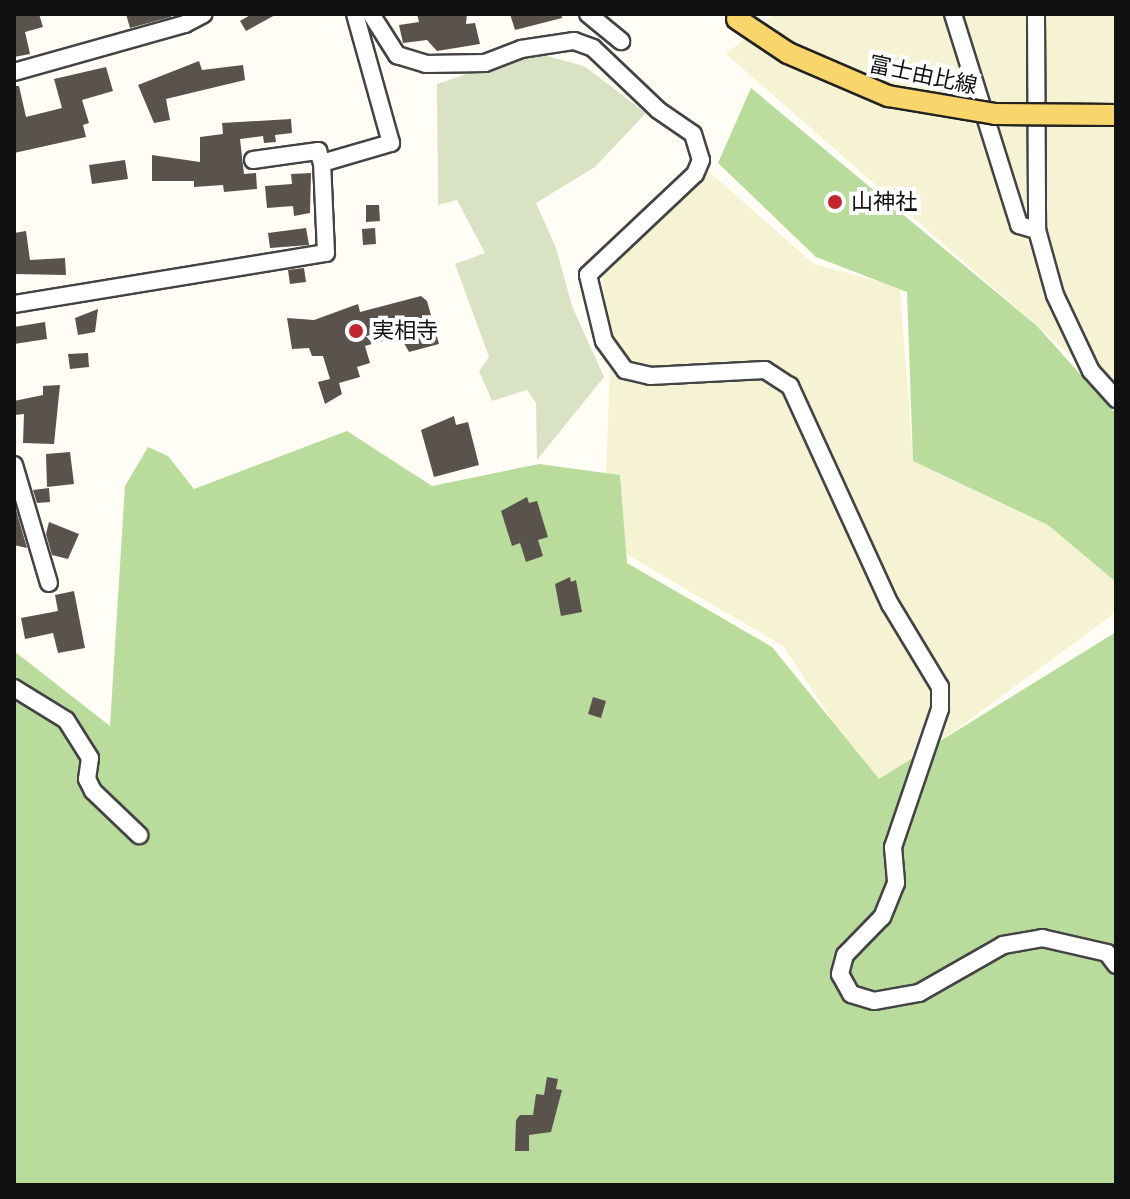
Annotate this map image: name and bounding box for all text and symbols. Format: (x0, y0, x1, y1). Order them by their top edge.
street label: 富士由比線 (866, 51, 980, 99)
place label: 山神社 (851, 189, 917, 215)
marker: 山神社 (826, 193, 844, 211)
place label: 実相寺 (372, 318, 438, 344)
marker: 実相寺 (347, 322, 365, 340)

